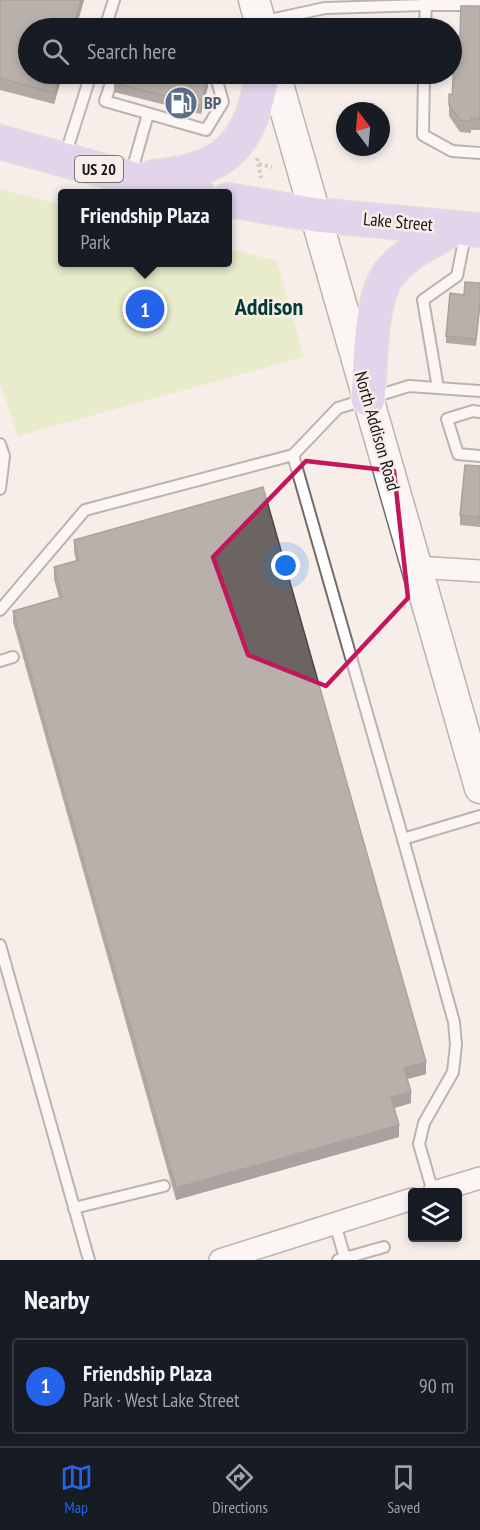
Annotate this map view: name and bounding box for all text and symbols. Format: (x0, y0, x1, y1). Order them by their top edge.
search box (18, 18, 462, 84)
icon: search (39, 35, 72, 68)
text: Search here (87, 37, 176, 65)
fuel station icon: BP (163, 85, 199, 121)
place label: BP (204, 91, 222, 114)
north arrow (336, 102, 390, 156)
road number: US 20 (75, 156, 123, 182)
popup (58, 189, 232, 267)
text: Friendship Plaza (81, 201, 209, 229)
street label: Lake Street (362, 207, 434, 236)
text: Park (81, 229, 110, 255)
pin: 1 (126, 286, 164, 332)
district label: Addison (234, 291, 303, 322)
street label: North Addison Road (349, 368, 406, 493)
your location (271, 551, 300, 580)
map controls (408, 1188, 462, 1242)
button: layers (408, 1188, 462, 1242)
text: Nearby (24, 1283, 89, 1316)
text: Friendship Plaza (83, 1359, 212, 1387)
text: 1 (41, 1373, 50, 1399)
text: 90 m (419, 1373, 454, 1399)
text: Park · West Lake Street (83, 1387, 240, 1413)
tab: Map (60, 1461, 93, 1517)
tab: Directions (212, 1461, 268, 1517)
tab: Saved (387, 1461, 420, 1517)

